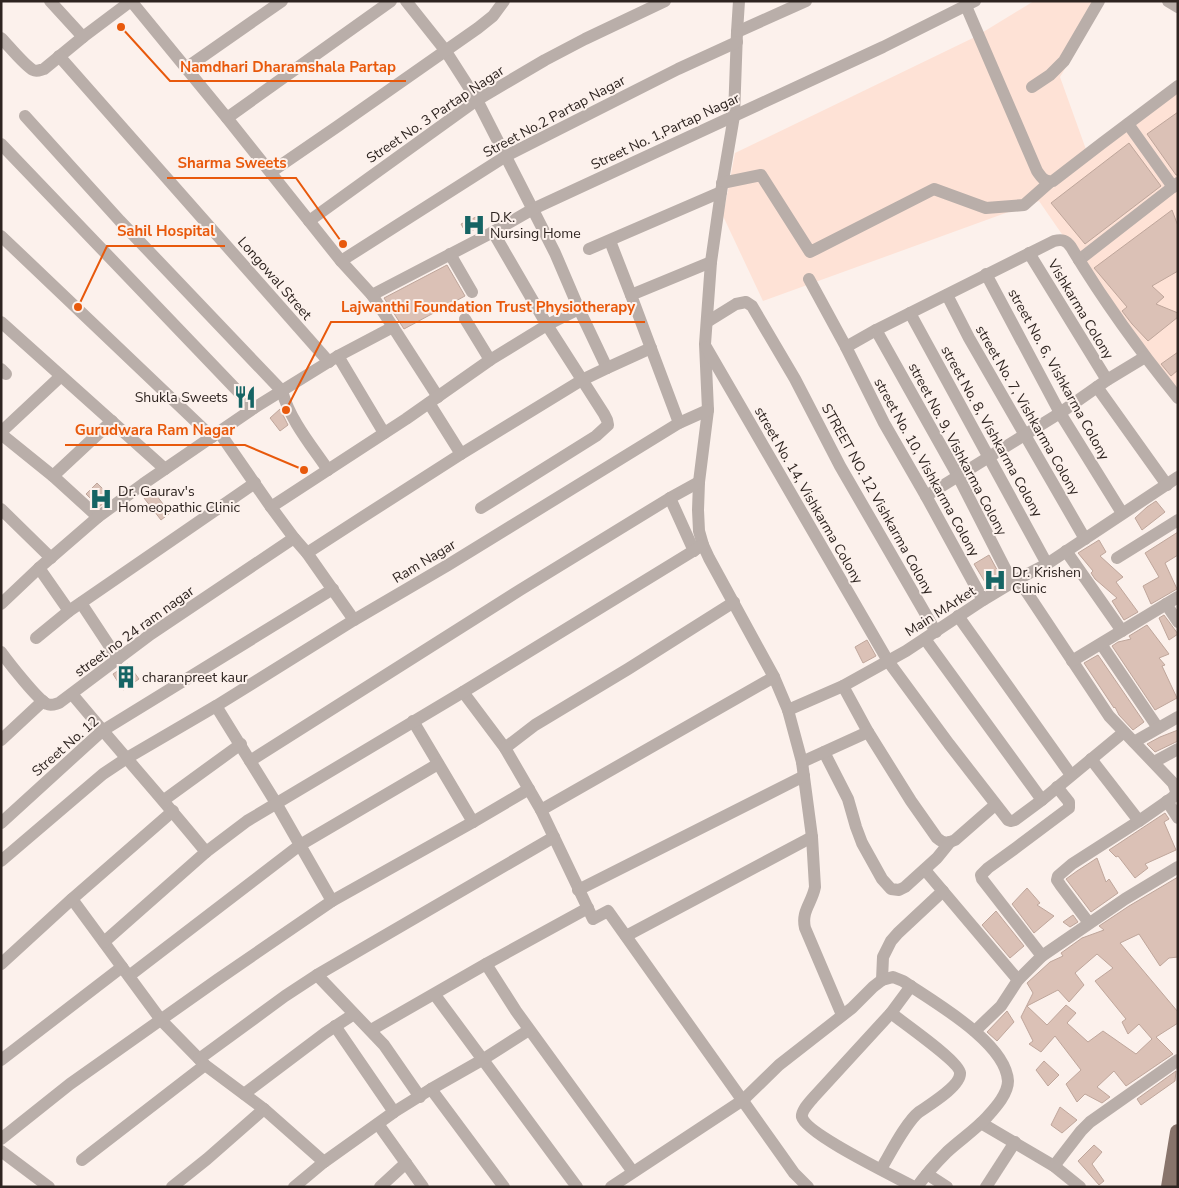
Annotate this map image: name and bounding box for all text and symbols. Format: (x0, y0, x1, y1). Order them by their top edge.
callout: Namdhari Dharamshala Partap (170, 51, 406, 81)
text: Namdhari Dharamshala Partap (180, 57, 396, 77)
street label: Street No. 3 Partap Nagar (363, 61, 508, 168)
street label: Street No.2 Partap Nagar (480, 71, 629, 162)
street label: Street No. 1,Partap Nagar (588, 89, 743, 174)
callout: Sharma Sweets (167, 148, 296, 178)
text: Sharma Sweets (177, 153, 287, 173)
place label: D.K. Nursing Home (490, 208, 581, 243)
hospital icon: D.K. Nursing Home (461, 212, 487, 238)
callout: Sahil Hospital (107, 216, 225, 246)
text: Sahil Hospital (117, 221, 215, 241)
street label: Longowal Street (233, 233, 316, 324)
street label: Vishkarma Colony (1043, 255, 1118, 364)
street label: street No. 6, Vishkarma Colony (1003, 285, 1114, 464)
callout: Lajwanthi Foundation Trust Physiotherapy (331, 292, 645, 322)
text: Lajwanthi Foundation Trust Physiotherapy (341, 297, 635, 317)
street label: street No. 7, Vishkarma Colony (971, 322, 1085, 499)
street label: street No. 8, Vishkarma Colony (936, 342, 1047, 521)
street label: street No. 9, Vishkarma Colony (904, 359, 1012, 540)
street label: street No. 10, Vishkarma Colony (869, 374, 984, 561)
restaurant icon: Shukla Sweets (232, 384, 258, 410)
place label: Shukla Sweets (135, 388, 228, 407)
street label: STREET NO. 12 Vishkarma Colony (817, 400, 939, 599)
street label: street No. 14, Vishkarma Colony (750, 403, 868, 588)
callout: Gurudwara Ram Nagar (65, 415, 245, 445)
text: Gurudwara Ram Nagar (75, 420, 235, 440)
place label: Dr. Gaurav's Homeopathic Clinic (118, 482, 240, 517)
hospital icon: Dr. Gaurav's Homeopathic Clinic (88, 486, 114, 512)
street label: Ram Nagar (389, 535, 459, 588)
place label: Dr. Krishen Clinic (1012, 563, 1081, 598)
hospital icon: Dr. Krishen Clinic (982, 567, 1008, 593)
street label: Main MArket (901, 581, 979, 641)
street label: street no 24 ram nagar (71, 582, 198, 681)
building icon: charanpreet kaur (113, 664, 139, 690)
place label: charanpreet kaur (142, 668, 248, 687)
street label: Street No. 12 (28, 712, 103, 781)

